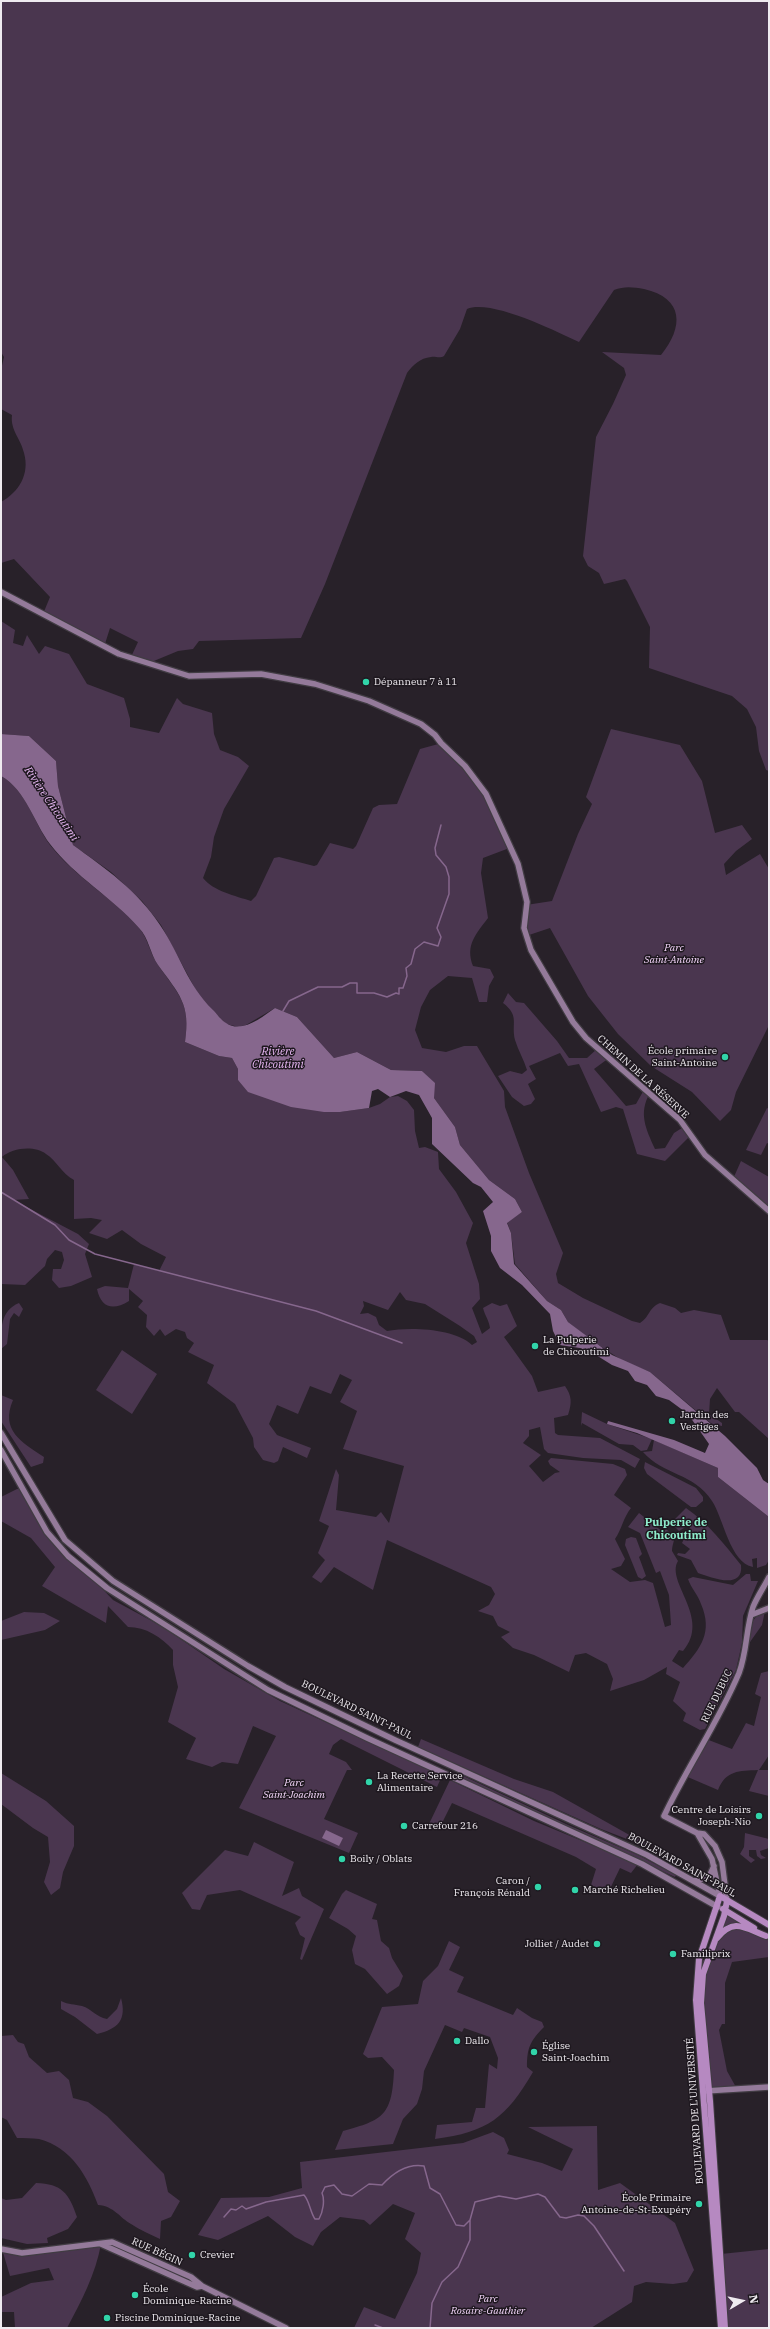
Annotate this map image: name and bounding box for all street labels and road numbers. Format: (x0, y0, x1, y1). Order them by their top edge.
street label: CHEMIN DE LA RÉSERVE (595, 1033, 691, 1121)
street label: RUE DUBUC (699, 1667, 735, 1725)
street label: BOULEVARD SAINT-PAUL (300, 1678, 414, 1742)
street label: BOULEVARD SAINT-PAUL (626, 1830, 738, 1900)
street label: BOULEVARD DE L'UNIVERSITÉ (684, 2037, 706, 2185)
street label: RUE BÉGIN (130, 2235, 184, 2269)

